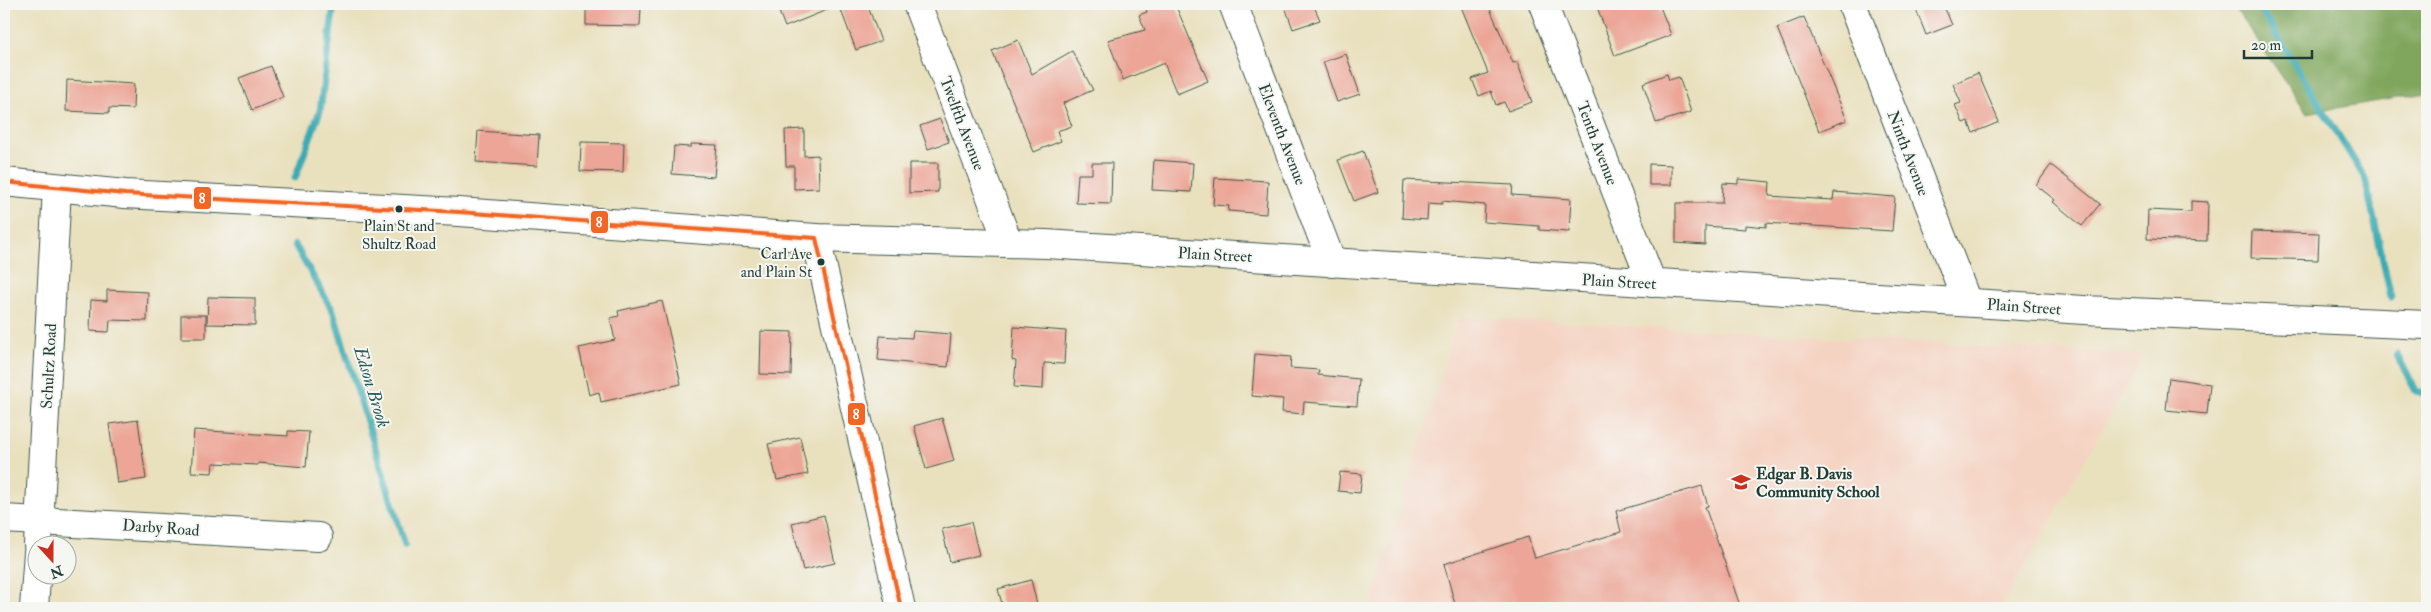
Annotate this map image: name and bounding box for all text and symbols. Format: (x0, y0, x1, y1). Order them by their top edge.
scale bar (2244, 28, 2311, 60)
text: 20 m (2251, 36, 2281, 55)
street label: Twelfth Avenue (935, 74, 989, 173)
street label: Eleventh Avenue (1254, 81, 1311, 188)
street label: Tenth Avenue (1572, 99, 1622, 188)
street label: Ninth Avenue (1883, 108, 1934, 199)
line badge: 8 (193, 186, 212, 210)
text: 8 (199, 190, 206, 207)
marker: Plain St and Shultz Road (394, 204, 404, 214)
line badge: 8 (590, 210, 609, 234)
text: 8 (596, 214, 603, 231)
place label: Plain St and Shultz Road (362, 217, 437, 254)
street label: Plain Street (1177, 243, 1253, 267)
place label: Carl Ave and Plain St (741, 245, 812, 282)
marker: Carl Ave and Plain St (816, 257, 826, 267)
street label: Plain Street (1581, 270, 1657, 294)
street label: Plain Street (1986, 294, 2062, 320)
street label: Schultz Road (37, 323, 61, 409)
water label: Edson Brook (348, 343, 395, 431)
line badge: 8 (847, 402, 866, 426)
text: 8 (853, 406, 860, 423)
place label: Edgar B. Davis Community School (1756, 464, 1880, 503)
school or university icon: Edgar B. Davis Community School (1730, 471, 1752, 493)
street label: Darby Road (122, 515, 200, 541)
north arrow (28, 534, 78, 584)
text: N (47, 561, 66, 582)

